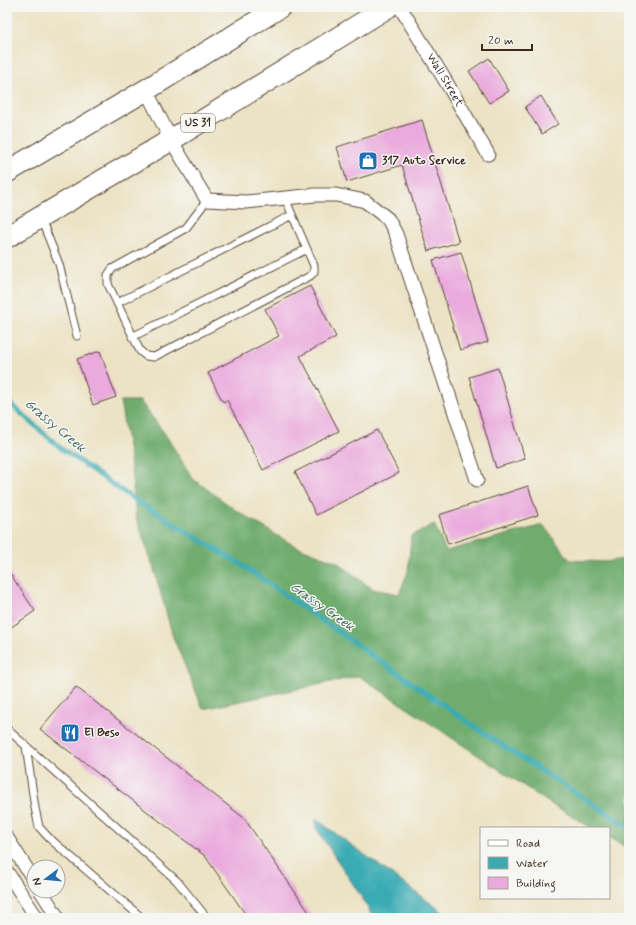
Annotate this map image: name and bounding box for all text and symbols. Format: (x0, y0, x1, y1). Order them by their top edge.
scale bar (482, 26, 532, 52)
text: 20 m (488, 33, 514, 49)
street label: Wall Street (423, 50, 467, 110)
road number: US 31 (181, 114, 215, 132)
shop icon: 317 Auto Service (357, 150, 379, 172)
place label: 317 Auto Service (382, 153, 466, 169)
water label: Grassy Creek (21, 395, 90, 457)
water label: Grassy Creek (287, 579, 358, 636)
restaurant icon: El Beso (59, 722, 81, 744)
place label: El Beso (84, 725, 120, 741)
legend (480, 827, 610, 899)
text: Road (516, 836, 540, 852)
text: Water (516, 856, 548, 872)
north arrow (26, 859, 66, 899)
text: N (30, 876, 45, 887)
text: Building (516, 876, 556, 893)

